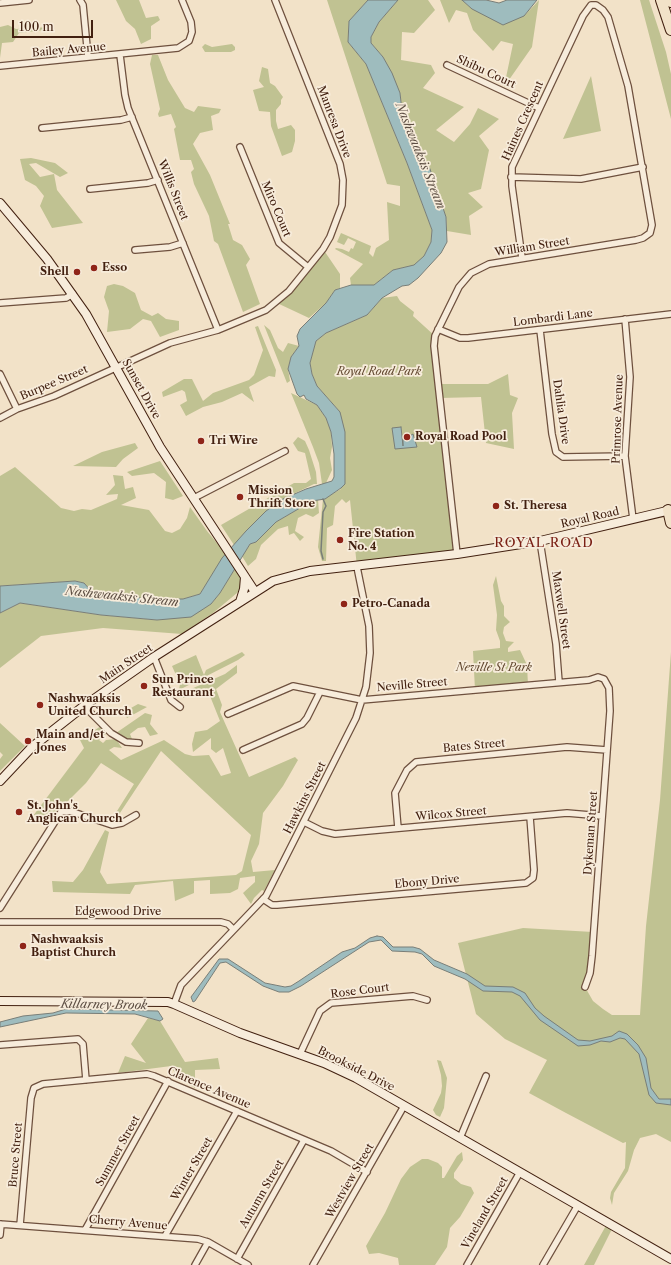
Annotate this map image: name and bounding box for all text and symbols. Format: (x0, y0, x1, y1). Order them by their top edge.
scale bar (14, 12, 95, 38)
text: 100 m (19, 19, 54, 34)
street label: Bailey Avenue (31, 40, 107, 60)
street label: Shibu Court (454, 53, 518, 91)
street label: Haines Crescent (500, 79, 546, 163)
street label: Manresa Drive (314, 84, 354, 160)
water label: Nashwaaksis Stream (392, 101, 448, 211)
street label: Willis Street (155, 158, 191, 222)
street label: Miro Court (258, 179, 294, 239)
street label: William Street (494, 235, 570, 259)
place label: Esso (102, 261, 127, 275)
marker: Esso (89, 263, 99, 273)
place label: Shell (40, 265, 69, 279)
marker: Shell (72, 267, 82, 277)
street label: Lombardi Lane (512, 307, 594, 329)
street label: Sunset Drive (119, 357, 163, 421)
street label: Burpee Street (18, 363, 90, 403)
park label: Royal Road Park (337, 365, 421, 379)
street label: Primrose Avenue (610, 374, 626, 464)
street label: Dahlia Drive (550, 379, 572, 445)
place label: Royal Road Pool (415, 430, 507, 444)
marker: Royal Road Pool (402, 432, 412, 442)
place label: Tri Wire (209, 434, 258, 448)
marker: Tri Wire (196, 436, 206, 446)
place label: Mission Thrift Store (248, 484, 315, 510)
marker: Mission Thrift Store (235, 492, 245, 502)
place label: St. Theresa (504, 499, 567, 513)
marker: St. Theresa (491, 501, 501, 511)
street label: Royal Road (560, 505, 620, 531)
place label: Fire Station No. 4 (348, 527, 415, 553)
marker: Fire Station No. 4 (335, 535, 345, 545)
district label: ROYAL ROAD (494, 535, 594, 551)
street label: Maxwell Street (549, 570, 573, 650)
water label: Nashwaaksis Stream (65, 584, 179, 610)
place label: Petro-Canada (352, 597, 430, 611)
marker: Petro-Canada (339, 599, 349, 609)
street label: Main Street (97, 641, 155, 687)
park label: Neville St Park (456, 661, 532, 675)
place label: Sun Prince Restaurant (152, 673, 214, 699)
street label: Neville Street (376, 675, 448, 695)
marker: Sun Prince Restaurant (139, 681, 149, 691)
place label: Nashwaaksis United Church (48, 692, 132, 718)
marker: Nashwaaksis United Church (35, 700, 45, 710)
place label: Main and/et Jones (36, 728, 104, 754)
marker: Main and/et Jones (23, 736, 33, 746)
street label: Bates Street (442, 737, 506, 755)
street label: Hawkins Street (281, 760, 329, 836)
street label: Dykeman Street (581, 791, 601, 875)
place label: St. John's Anglican Church (27, 799, 122, 825)
street label: Wilcox Street (415, 804, 487, 824)
marker: St. John's Anglican Church (14, 807, 24, 817)
street label: Ebony Drive (394, 873, 460, 891)
street label: Edgewood Drive (75, 905, 161, 919)
place label: Nashwaaksis Baptist Church (31, 933, 116, 959)
marker: Nashwaaksis Baptist Church (18, 941, 28, 951)
street label: Rose Court (330, 981, 390, 1001)
water label: Killarney Brook (61, 997, 147, 1013)
street label: Brookside Drive (315, 1044, 397, 1094)
street label: Clarence Avenue (165, 1065, 253, 1111)
street label: Summer Street (93, 1113, 143, 1189)
street label: Bruce Street (7, 1122, 25, 1188)
street label: Winter Street (169, 1135, 215, 1203)
street label: Westview Street (323, 1141, 377, 1221)
street label: Autumn Street (237, 1158, 287, 1230)
street label: Vineland Street (459, 1175, 511, 1251)
street label: Cherry Avenue (88, 1213, 168, 1233)

